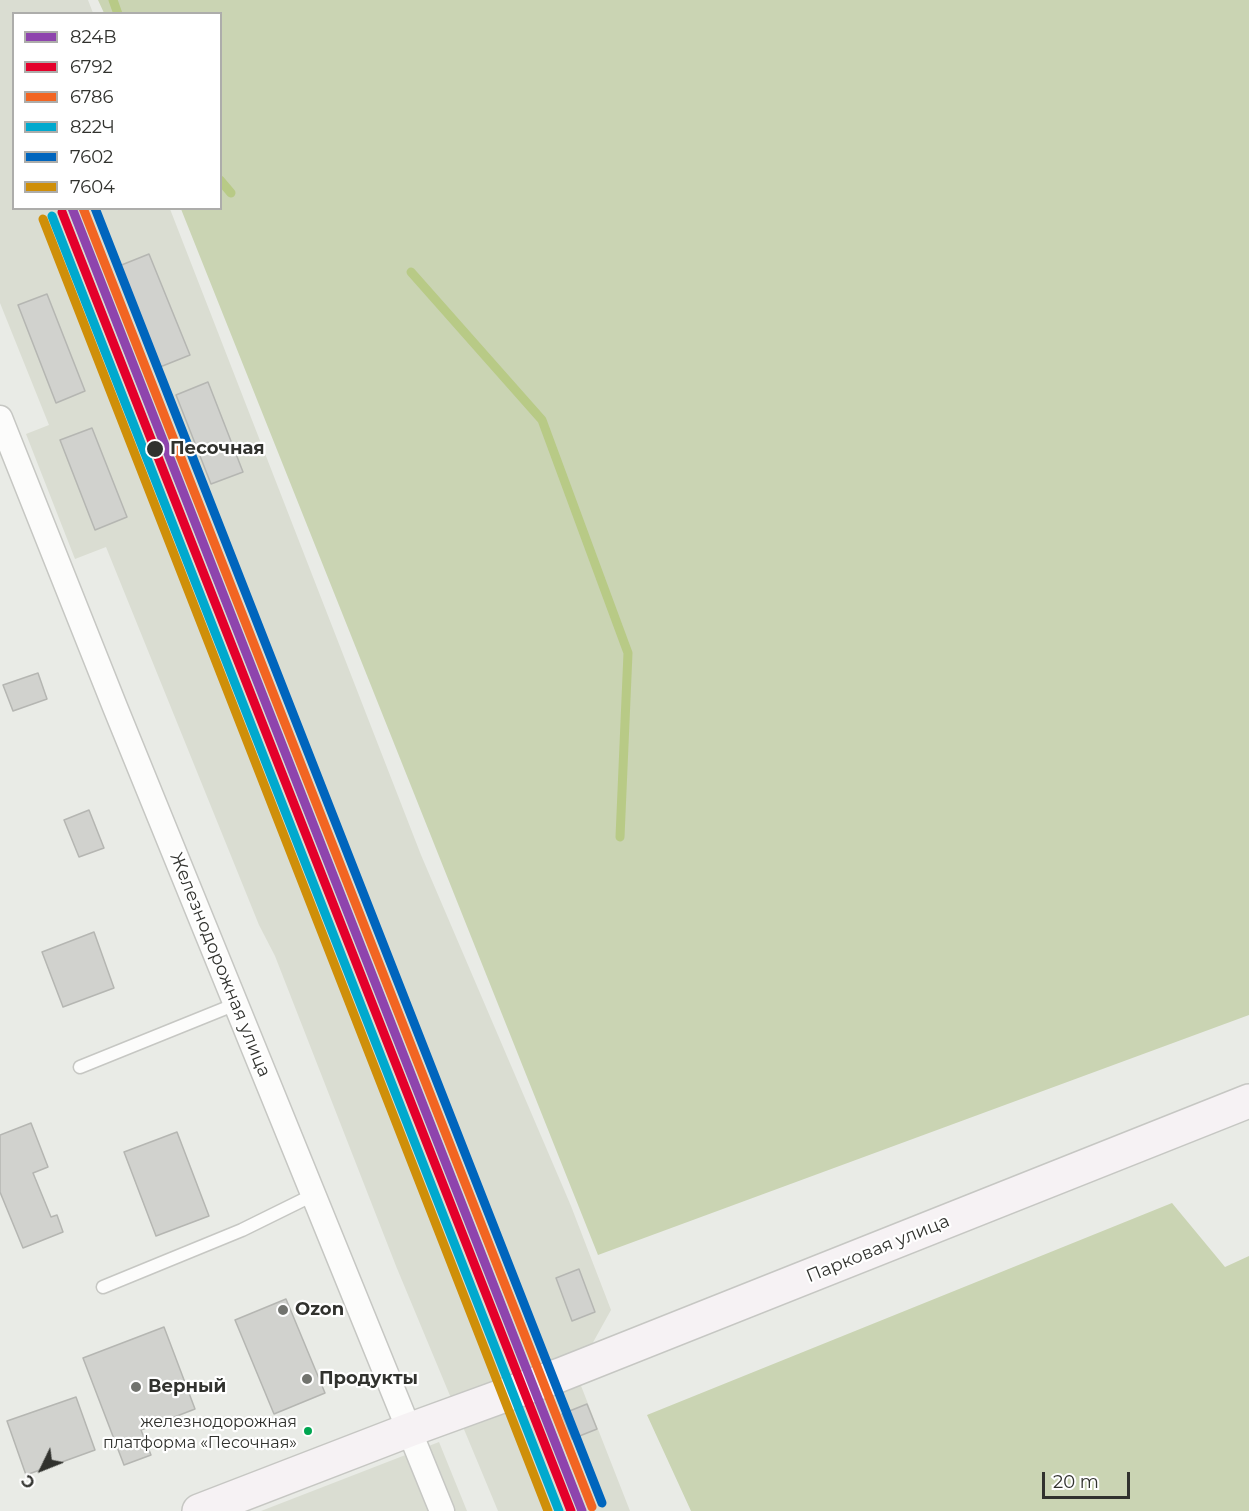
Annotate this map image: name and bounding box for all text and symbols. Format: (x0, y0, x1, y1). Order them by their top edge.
legend (12, 12, 222, 210)
text: 824В (70, 26, 117, 48)
text: 6792 (70, 56, 113, 78)
text: 6786 (70, 86, 114, 108)
text: 822Ч (70, 116, 115, 138)
text: 7602 (70, 146, 113, 168)
text: 7604 (70, 176, 115, 198)
place label: Песочная (170, 438, 265, 460)
marker: Песочная (145, 439, 165, 459)
street label: Железнодорожная улица (165, 850, 275, 1080)
street label: Парковая улица (803, 1210, 953, 1288)
place label: Ozon (295, 1299, 344, 1321)
marker: Ozon (276, 1303, 290, 1317)
place label: Продукты (319, 1368, 418, 1390)
marker: Продукты (300, 1372, 314, 1386)
place label: Верный (148, 1376, 226, 1398)
marker: Верный (129, 1380, 143, 1394)
place label: железнодорожная платформа «Песочная» (103, 1412, 297, 1450)
marker: железнодорожная платформа «Песочная» (302, 1425, 314, 1437)
north arrow (12, 1439, 72, 1499)
scale bar (1045, 1460, 1134, 1498)
text: С (18, 1471, 39, 1492)
text: 20 m (1053, 1471, 1099, 1493)

